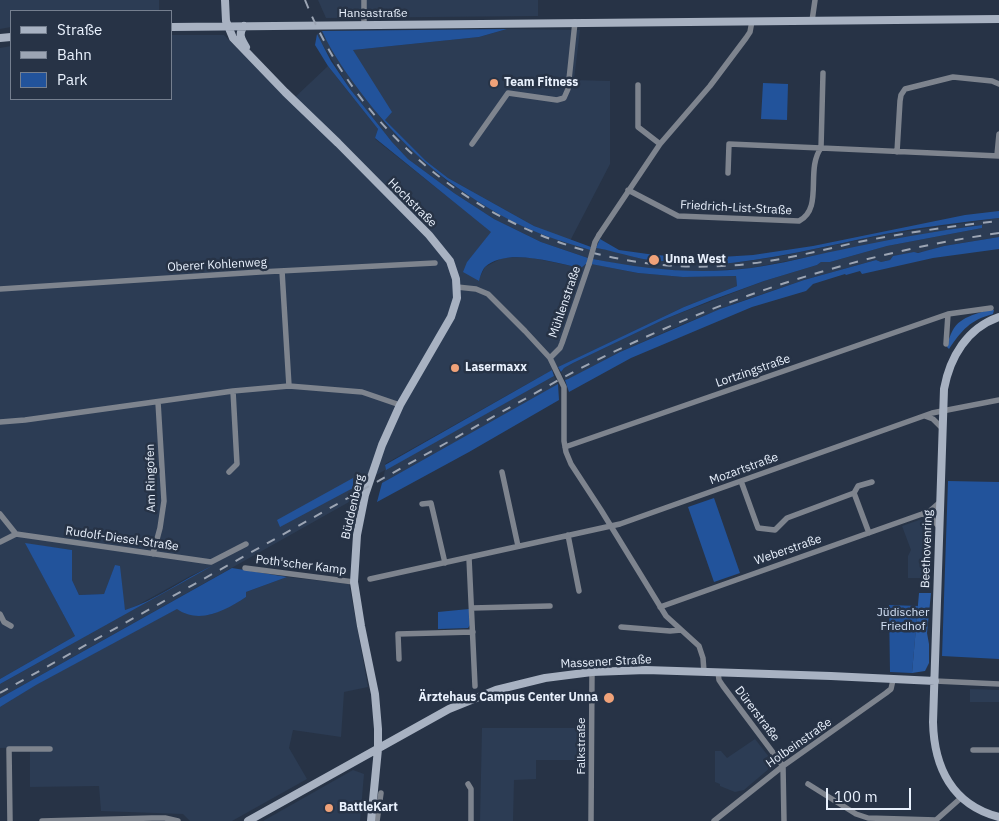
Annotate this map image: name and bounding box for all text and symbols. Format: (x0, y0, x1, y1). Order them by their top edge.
street label: Hansastraße (339, 7, 407, 21)
legend (10, 10, 172, 100)
text: Straße (57, 20, 102, 39)
text: Bahn (57, 45, 92, 64)
text: Park (57, 70, 87, 89)
place label: Team Fitness (504, 76, 578, 90)
marker: Team Fitness (488, 77, 500, 89)
street label: Hochstraße (385, 176, 439, 230)
street label: Friedrich-List-Straße (680, 198, 792, 218)
marker: Unna West (647, 253, 661, 267)
place label: Unna West (665, 253, 726, 267)
street label: Oberer Kohlenweg (167, 255, 267, 275)
street label: Mühlenstraße (546, 264, 584, 340)
street label: Lortzingstraße (714, 351, 792, 391)
place label: Lasermaxx (465, 361, 527, 375)
marker: Lasermaxx (449, 362, 461, 374)
street label: Am Ringofen (143, 444, 159, 512)
street label: Mozartstraße (708, 450, 780, 488)
street label: Büddenberg (339, 473, 367, 541)
street label: Beethovenring (918, 510, 936, 588)
street label: Rudolf-Diesel-Straße (65, 524, 179, 554)
street label: Weberstraße (753, 532, 823, 568)
street label: Poth'scher Kamp (255, 552, 347, 578)
park label: Jüdischer Friedhof (877, 606, 929, 634)
street label: Massener Straße (560, 652, 652, 672)
street label: Dürerstraße (732, 684, 782, 744)
place label: Ärztehaus Campus Center Unna (419, 691, 598, 705)
marker: Ärztehaus Campus Center Unna (602, 691, 616, 705)
street label: Holbeinstraße (763, 715, 835, 771)
street label: Falkstraße (575, 717, 589, 775)
scale bar (829, 778, 914, 810)
text: 100 m (834, 787, 878, 806)
place label: BattleKart (339, 801, 398, 815)
marker: BattleKart (323, 802, 335, 814)

